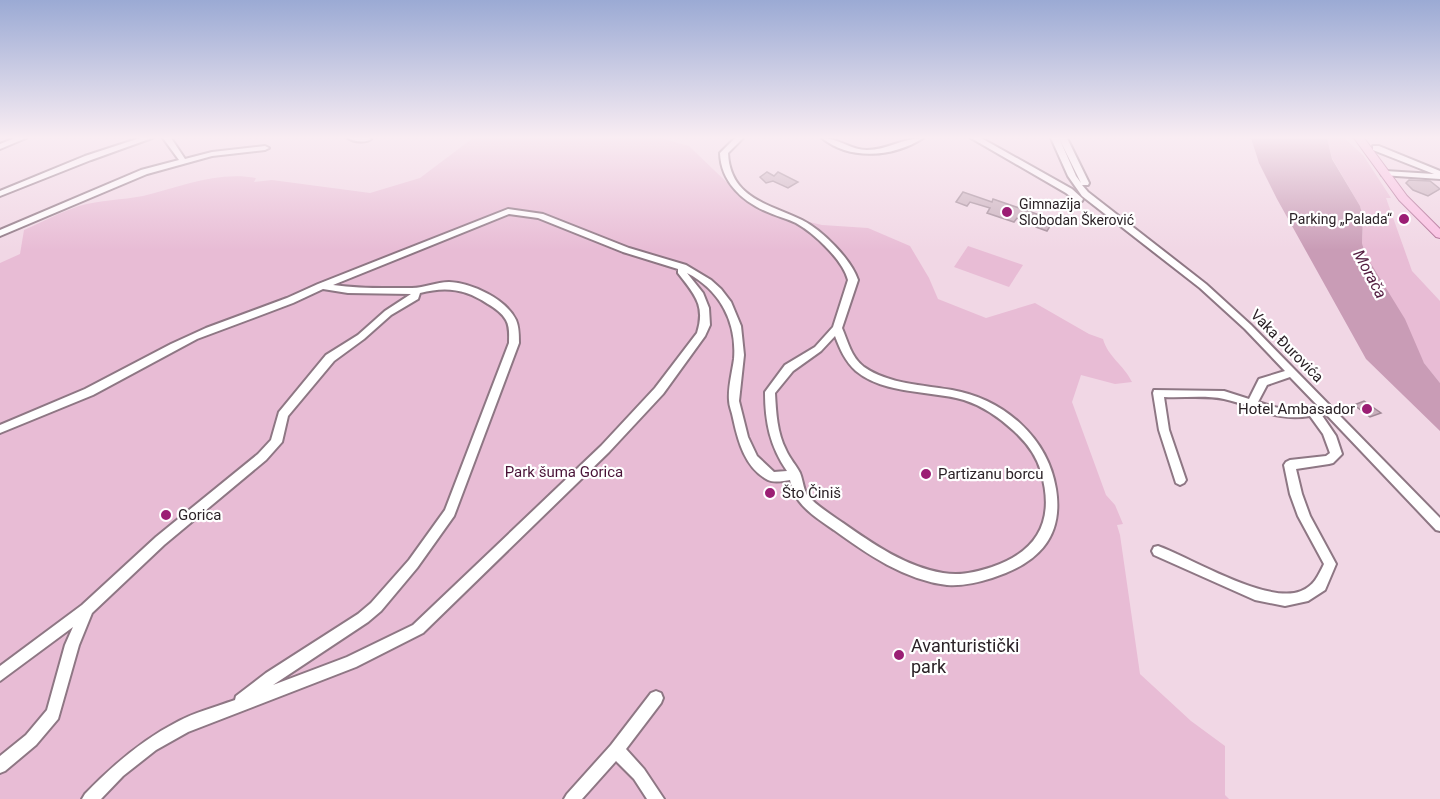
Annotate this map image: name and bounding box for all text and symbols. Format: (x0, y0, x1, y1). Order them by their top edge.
place label: Gimnazija Slobodan Škerović (1019, 196, 1134, 228)
marker: Gimnazija Slobodan Škerović (1000, 205, 1014, 219)
place label: Parking „Palada“ (1289, 211, 1392, 227)
marker: Parking „Palada“ (1397, 212, 1411, 226)
water label: Morača (1349, 246, 1391, 302)
street label: Vaka Đurovića (1247, 306, 1327, 386)
place label: Hotel Ambasador (1238, 400, 1355, 418)
marker: Hotel Ambasador (1360, 402, 1374, 416)
park label: Park šuma Gorica (505, 463, 623, 481)
place label: Partizanu borcu (938, 465, 1043, 483)
marker: Partizanu borcu (919, 467, 933, 481)
place label: Što Činiš (782, 484, 841, 502)
marker: Što Činiš (763, 486, 777, 500)
place label: Gorica (178, 506, 222, 524)
marker: Gorica (159, 508, 173, 522)
place label: Avanturistički park (911, 635, 1019, 677)
marker: Avanturistički park (892, 648, 906, 662)

